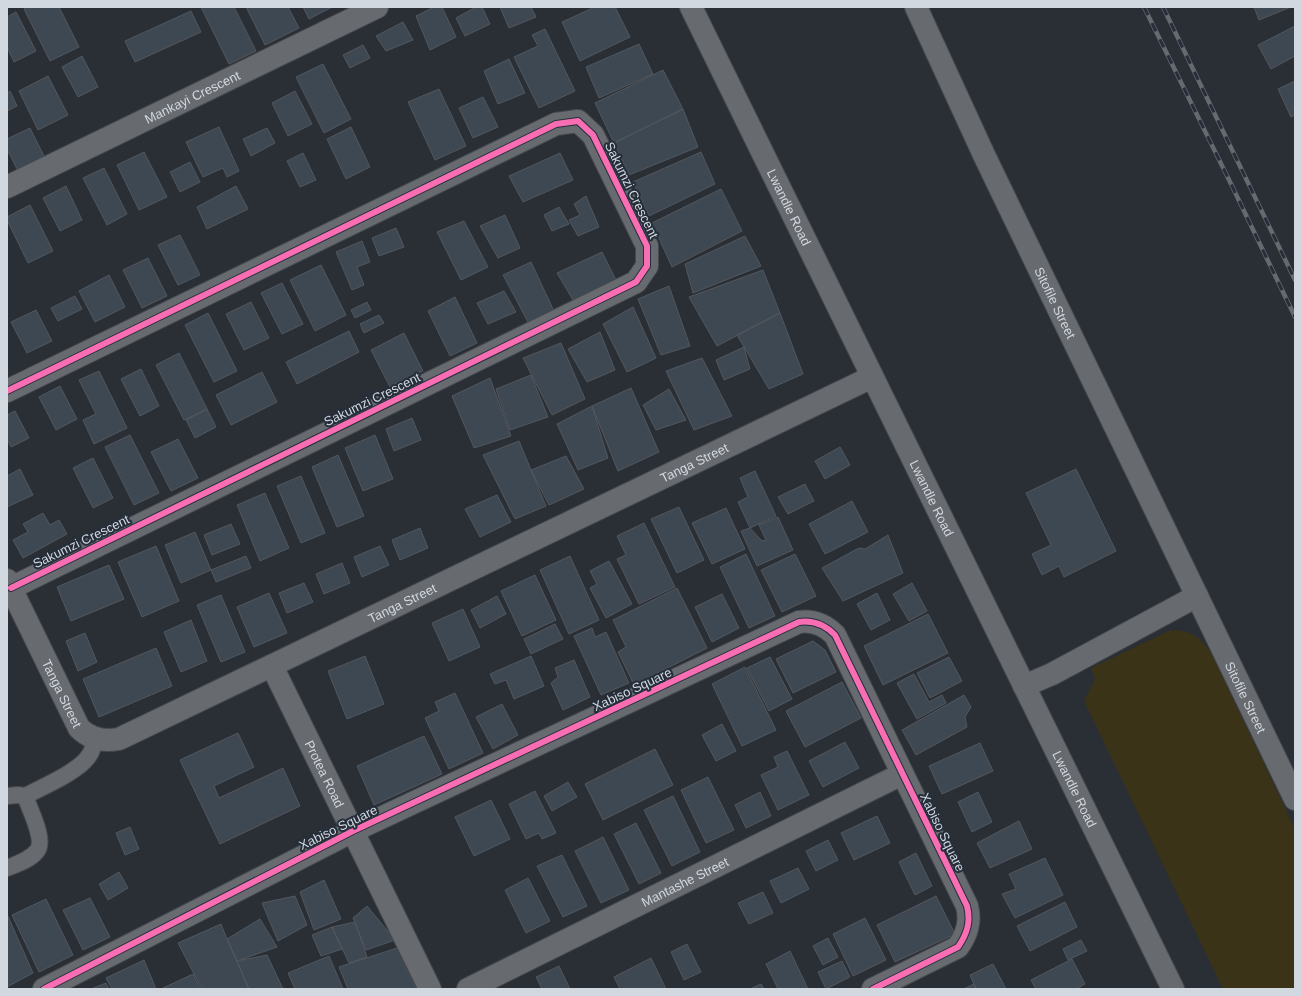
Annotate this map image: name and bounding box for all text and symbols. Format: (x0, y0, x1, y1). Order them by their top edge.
street label: Mankayi Crescent (142, 68, 243, 127)
street label: Sakumzi Crescent (602, 140, 662, 241)
street label: Lwandle Road (764, 167, 814, 248)
street label: Sitofile Street (1031, 265, 1079, 341)
street label: Sakumzi Crescent (322, 369, 423, 429)
street label: Tanga Street (658, 440, 731, 486)
street label: Lwandle Road (907, 458, 957, 539)
street label: Sakumzi Crescent (31, 511, 132, 571)
street label: Tanga Street (366, 580, 439, 626)
street label: Tanga Street (39, 657, 85, 730)
street label: Sitofile Street (1222, 659, 1269, 736)
street label: Xabiso Square (590, 665, 674, 714)
street label: Protea Road (301, 738, 347, 810)
street label: Lwandle Road (1049, 748, 1099, 830)
street label: Xabiso Square (917, 791, 968, 874)
street label: Xabiso Square (297, 802, 380, 853)
street label: Mantashe Street (639, 854, 732, 910)

